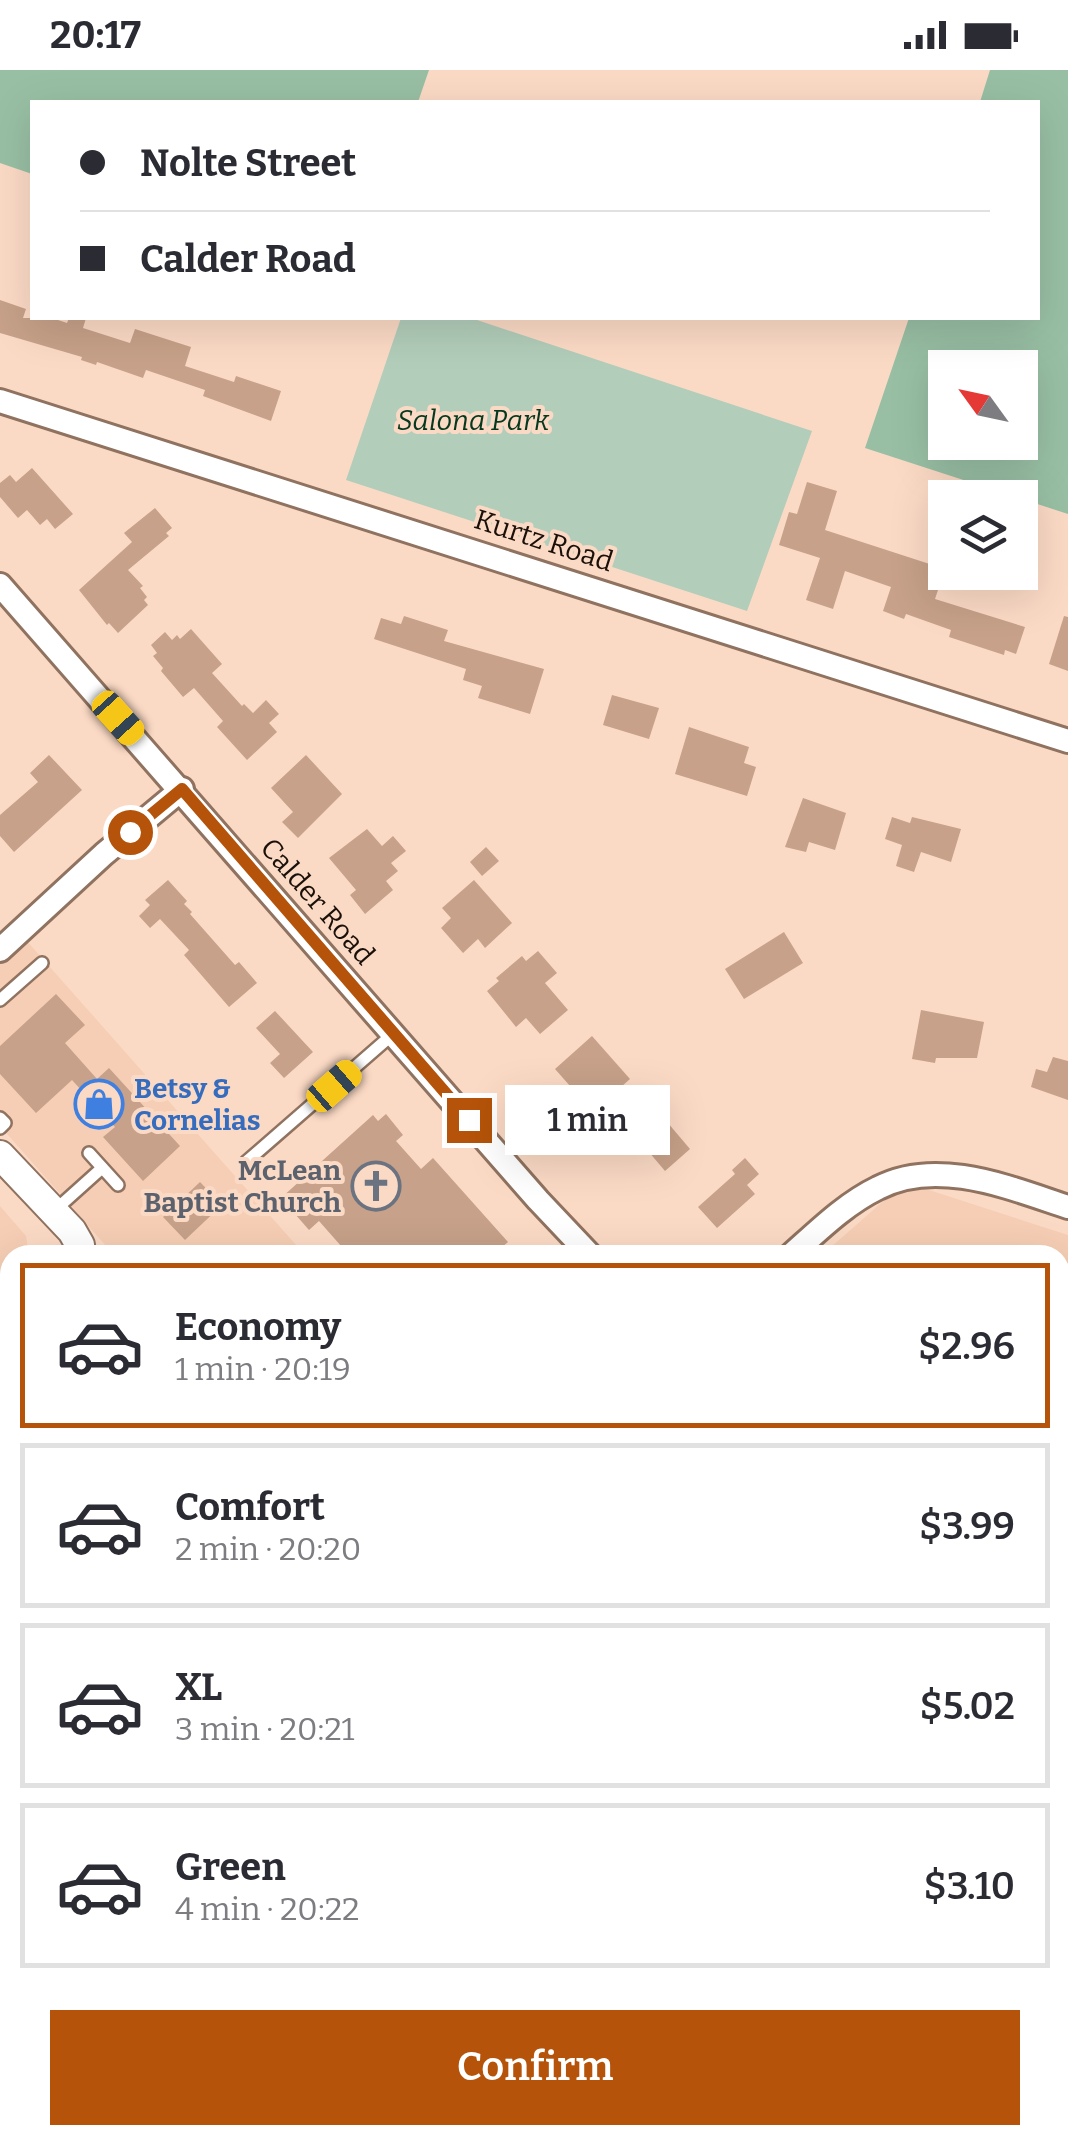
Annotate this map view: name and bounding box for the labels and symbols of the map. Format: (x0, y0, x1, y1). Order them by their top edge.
north arrow (928, 350, 1038, 460)
park label: Salona Park (397, 404, 550, 437)
street label: Kurtz Road (470, 503, 617, 578)
car (87, 686, 149, 750)
route start (108, 810, 153, 855)
street label: Calder Road (254, 831, 381, 971)
car (302, 1055, 366, 1117)
place label: Betsy & Cornelias (134, 1072, 261, 1137)
shop icon: Betsy & Cornelias (73, 1078, 125, 1130)
callout: 1 min (504, 1085, 669, 1155)
route end (447, 1098, 492, 1143)
place label: McLean Baptist Church (143, 1154, 341, 1219)
church icon: McLean Baptist Church (350, 1160, 402, 1212)

